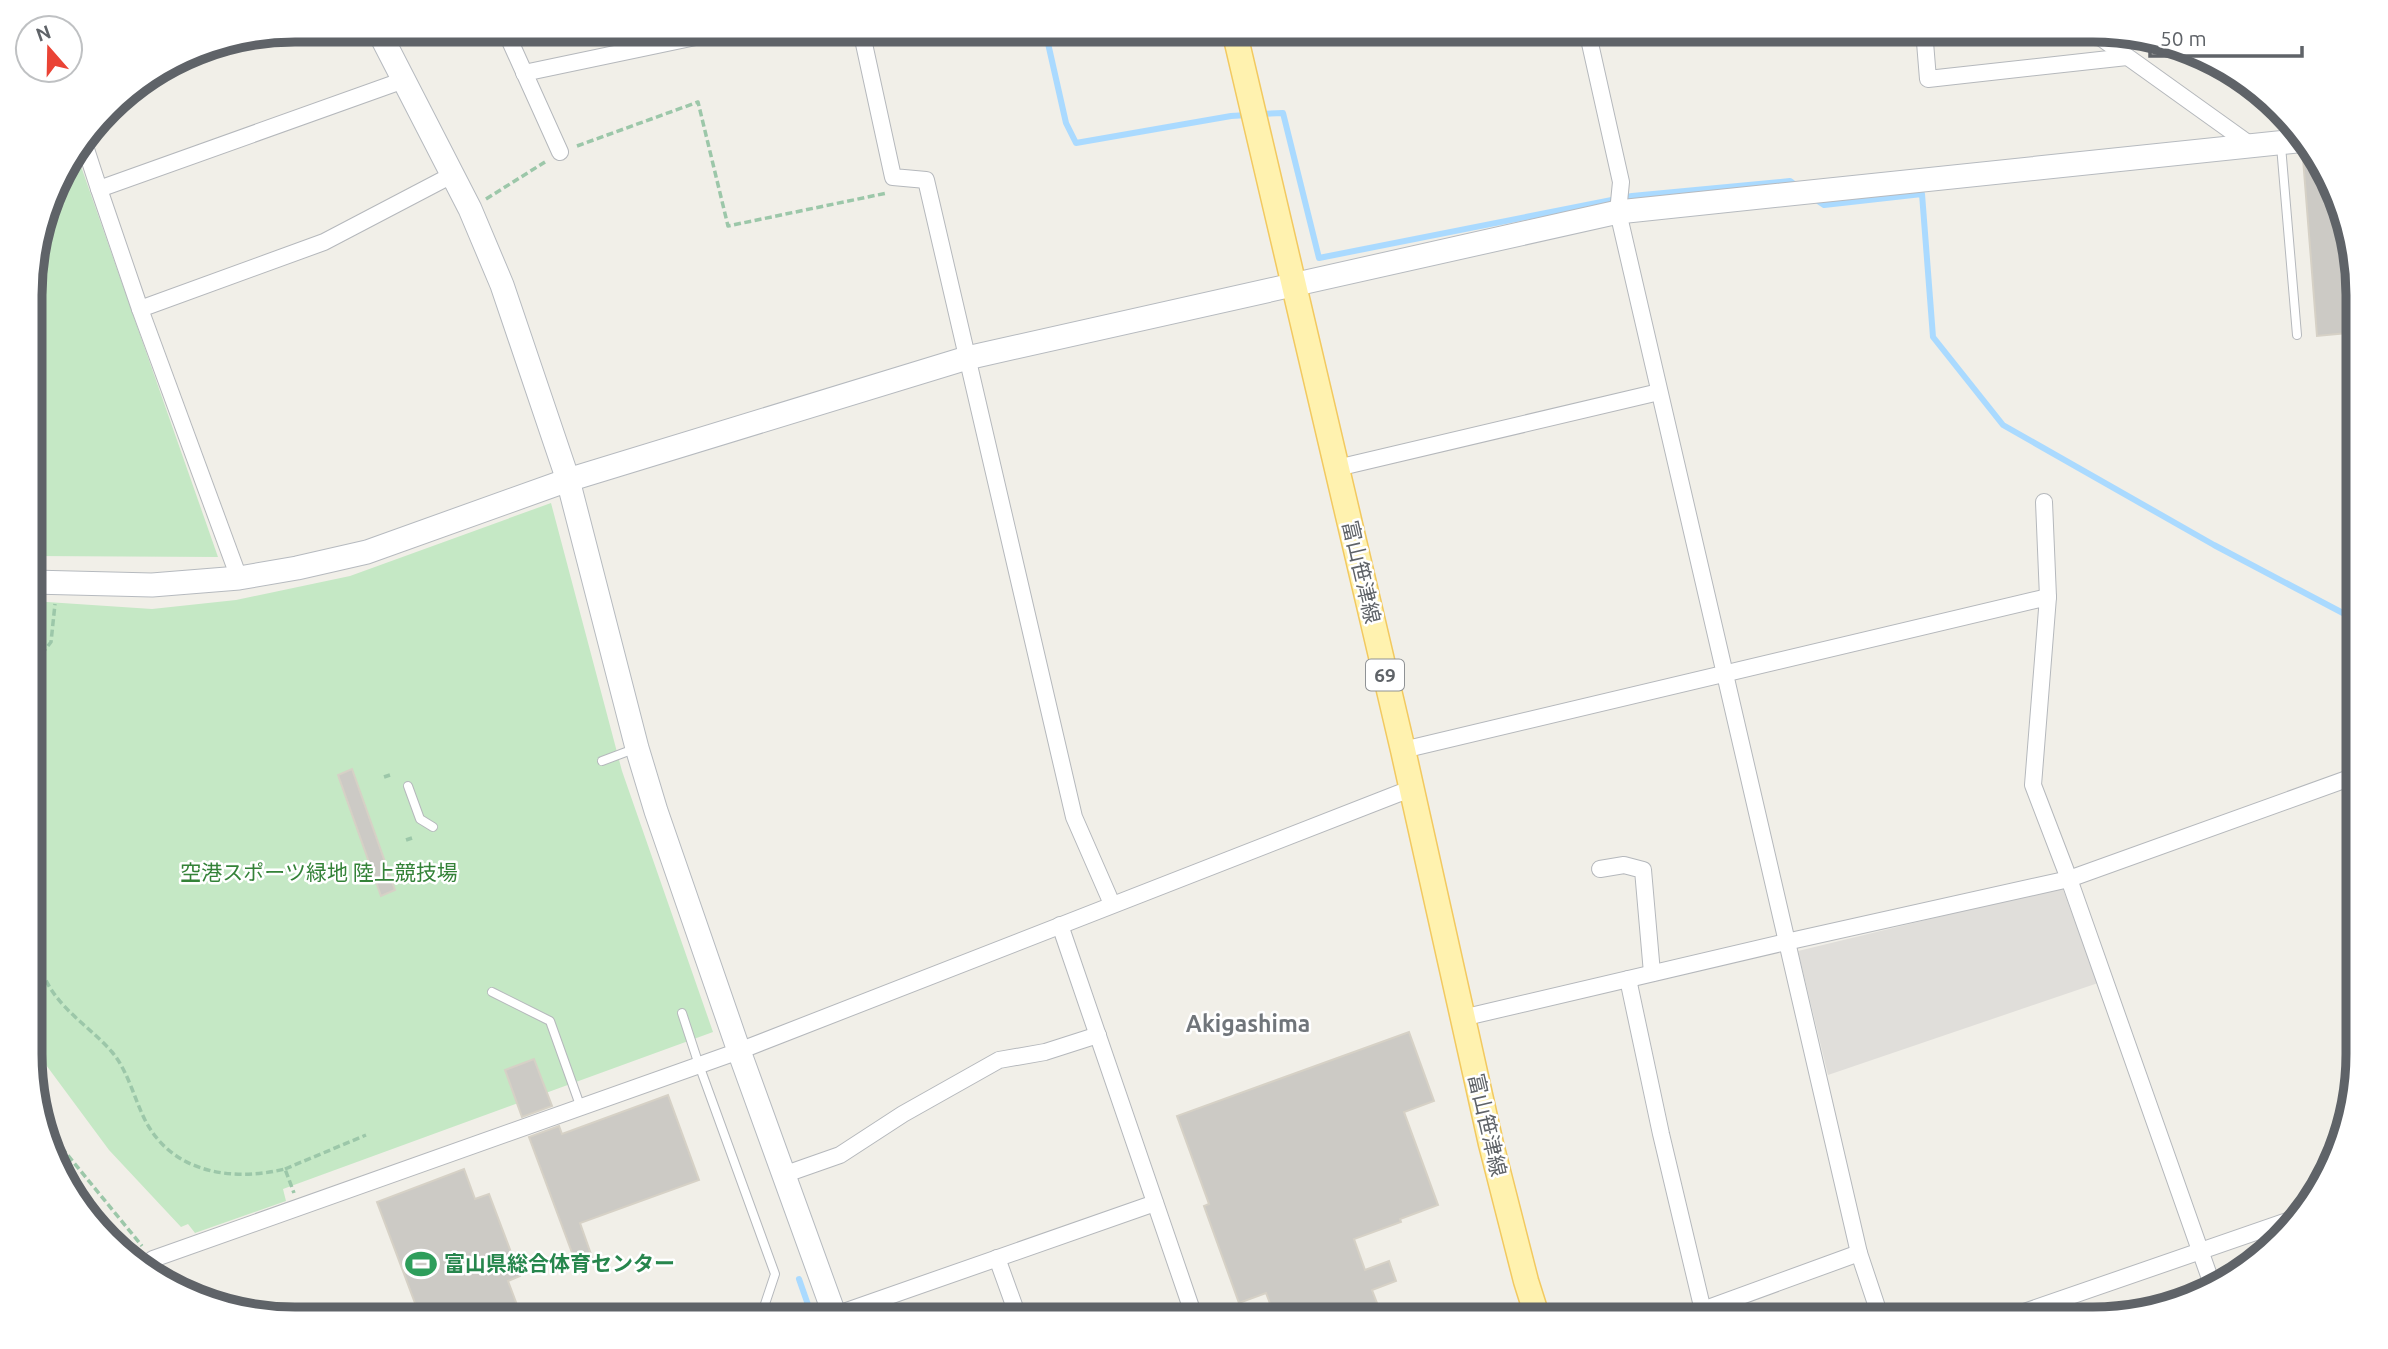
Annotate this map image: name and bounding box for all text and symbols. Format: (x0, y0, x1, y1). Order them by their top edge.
north arrow (14, 14, 84, 84)
scale bar (2150, 14, 2302, 58)
text: N (33, 20, 54, 46)
text: 50 m (2160, 26, 2207, 50)
street label: 富山笹津線 (1338, 518, 1385, 626)
road number: 69 (1366, 660, 1404, 690)
park label: 空港スポーツ緑地 陸上競技場 (180, 860, 458, 884)
district label: Akigashima (1186, 1011, 1310, 1036)
street label: 富山笹津線 (1464, 1071, 1511, 1179)
sports icon: 富山県総合体育センター (404, 1247, 438, 1281)
place label: 富山県総合体育センター (444, 1251, 675, 1275)

